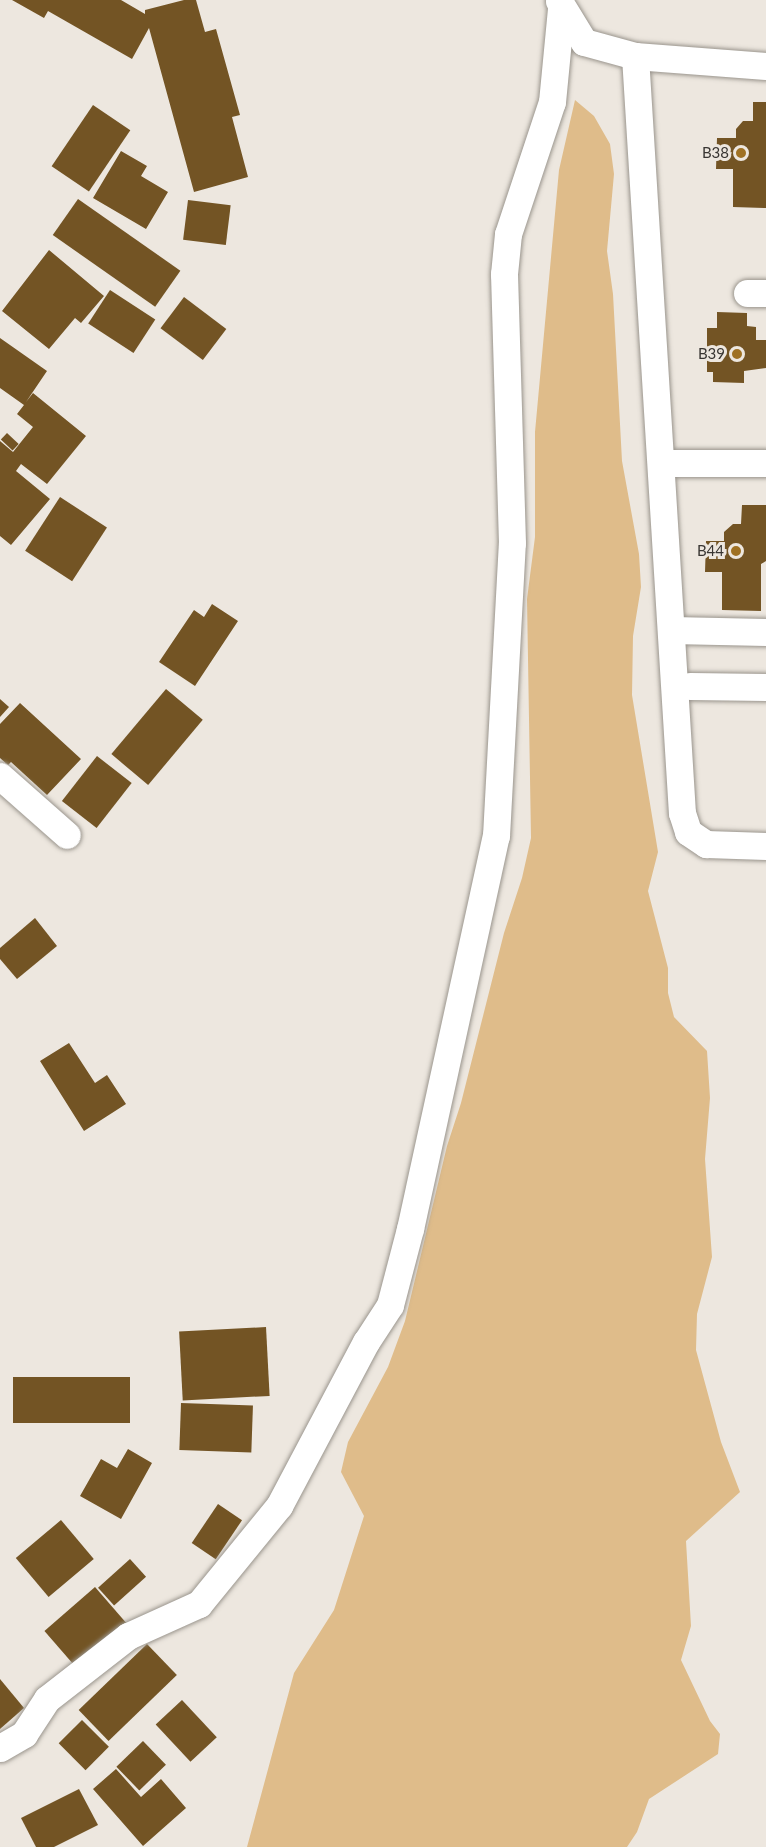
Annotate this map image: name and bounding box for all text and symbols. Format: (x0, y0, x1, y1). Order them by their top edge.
place label: B38 (702, 144, 729, 162)
marker: B38 (734, 146, 748, 160)
place label: B39 (698, 345, 725, 363)
marker: B39 (730, 347, 744, 361)
place label: B44 (697, 542, 724, 560)
marker: B44 (729, 544, 743, 558)

